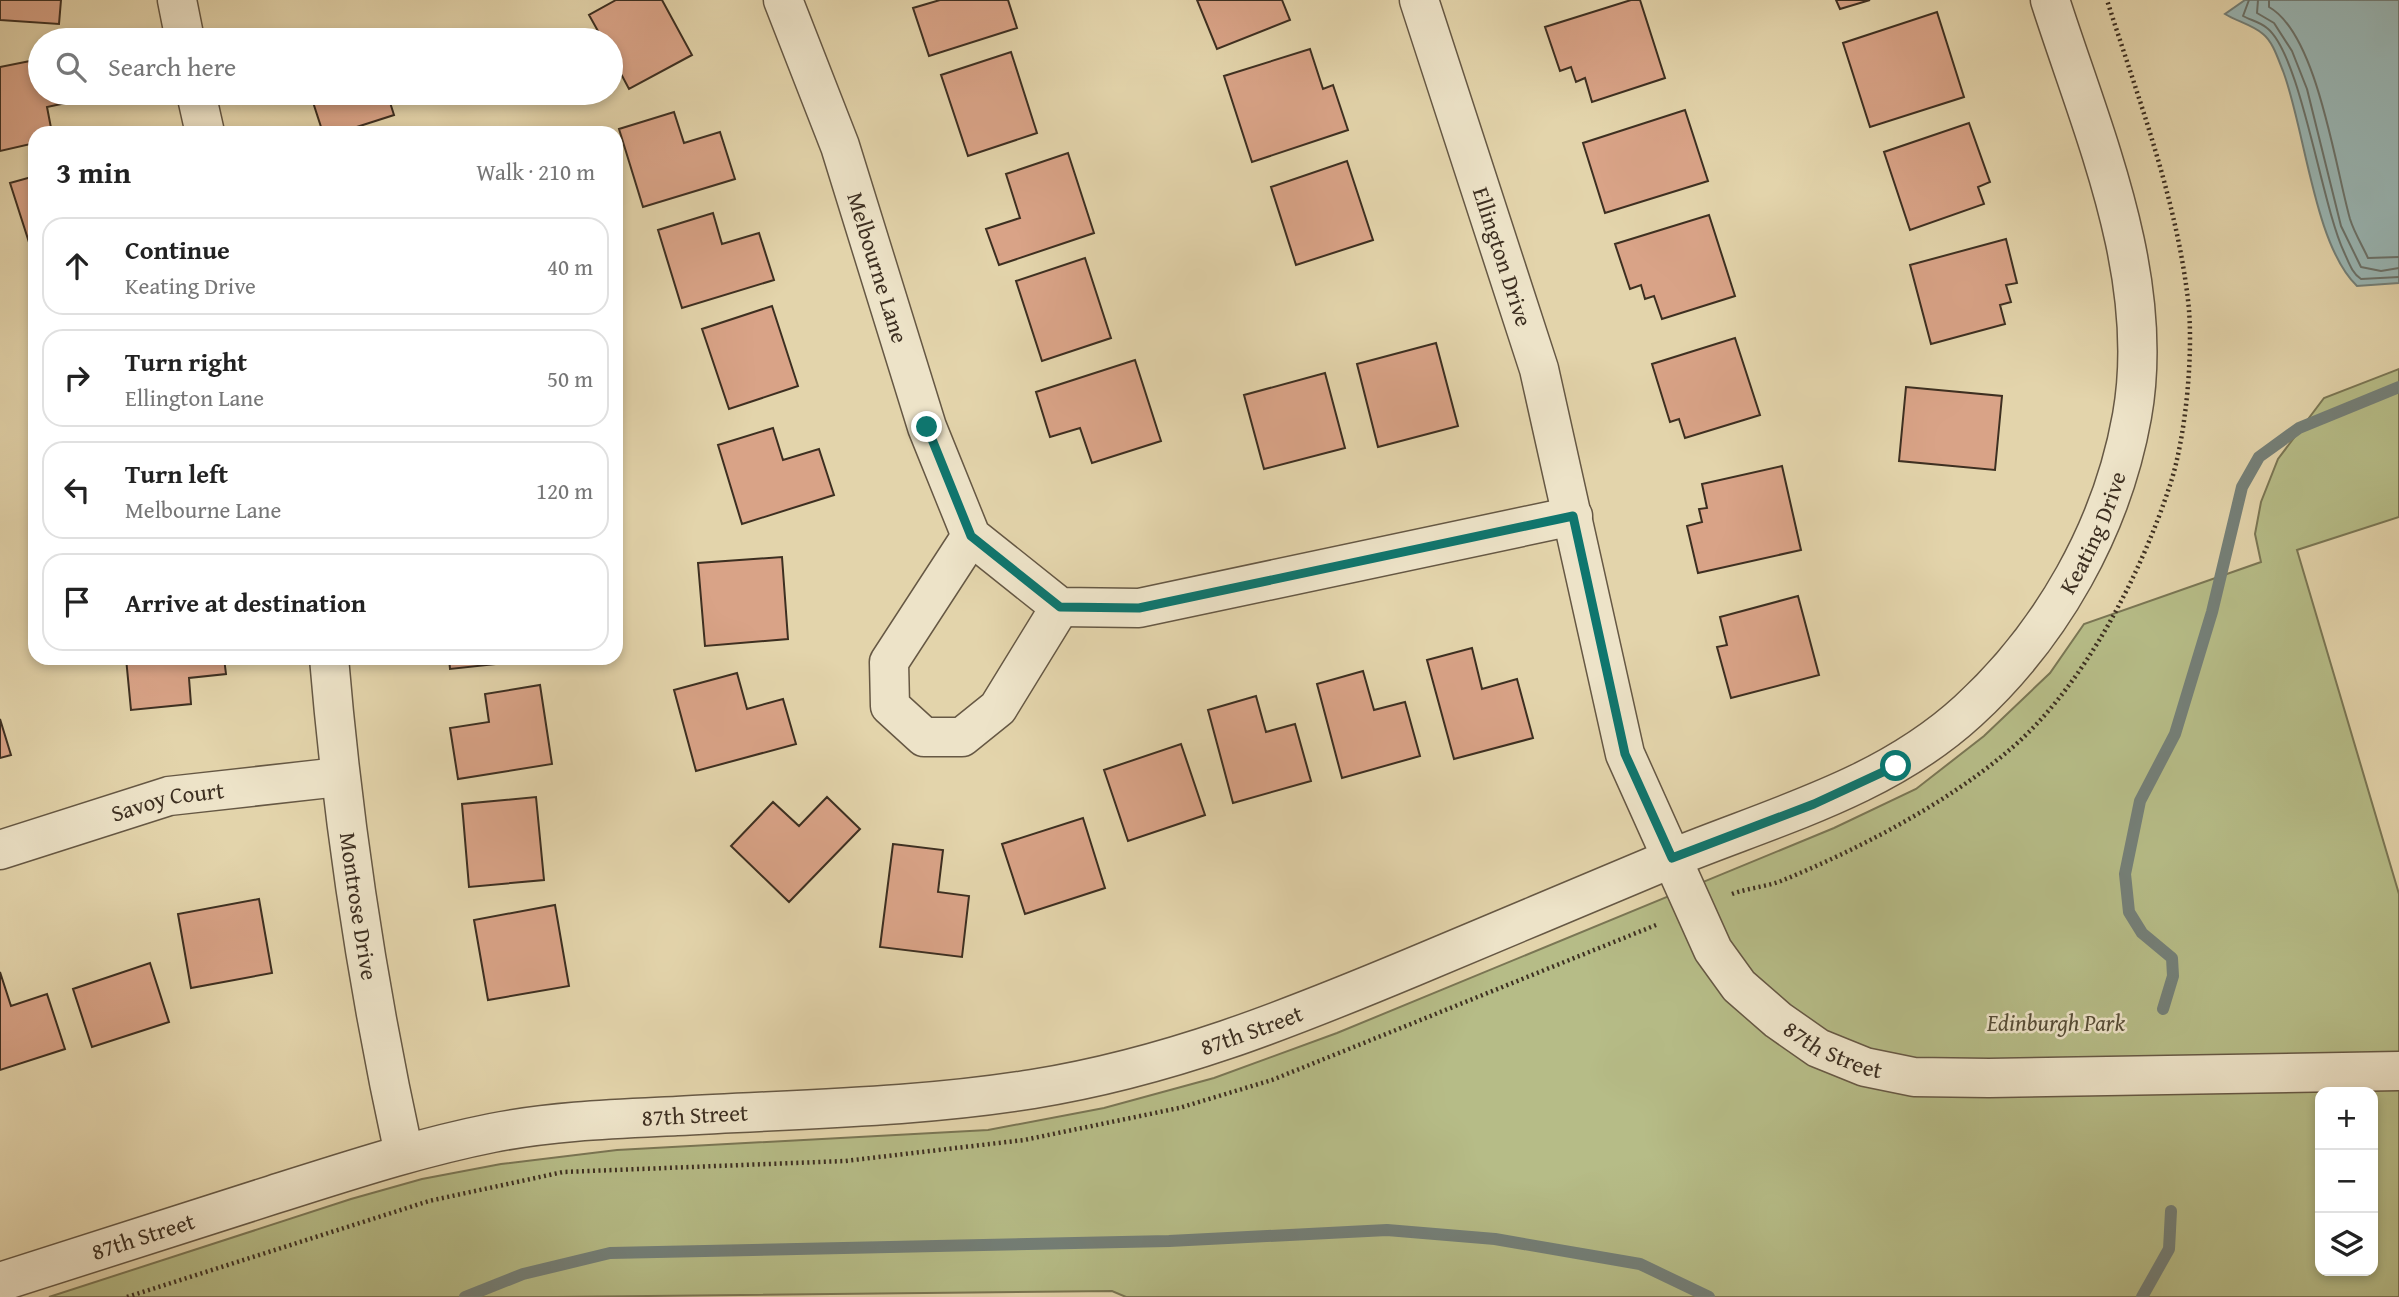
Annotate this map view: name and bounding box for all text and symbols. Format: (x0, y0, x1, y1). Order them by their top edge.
search box (28, 28, 623, 105)
text: Search here (108, 47, 236, 86)
icon: search (52, 48, 90, 86)
text: 3 min (56, 150, 131, 194)
text: Walk · 210 m (476, 155, 595, 188)
street label: Ellington Drive (1465, 183, 1541, 331)
street label: Melbourne Lane (839, 188, 917, 347)
text: Continue (125, 230, 230, 269)
icon: ahead (58, 247, 96, 285)
text: 40 m (547, 250, 593, 283)
text: Keating Drive (125, 269, 256, 302)
text: Turn right (125, 342, 247, 381)
icon: right (58, 359, 96, 397)
text: 50 m (547, 362, 593, 395)
text: Ellington Lane (125, 381, 264, 414)
route end (911, 411, 942, 442)
text: Turn left (125, 454, 228, 493)
street label: Keating Drive (2051, 467, 2134, 600)
icon: left (58, 471, 96, 509)
text: 120 m (536, 474, 593, 507)
text: Melbourne Lane (125, 493, 281, 526)
icon: arrive (58, 583, 96, 621)
text: Arrive at destination (125, 583, 366, 622)
route start (1880, 750, 1911, 781)
street label: Savoy Court (107, 773, 226, 830)
street label: Montrose Drive (332, 830, 387, 983)
street label: 87th Street (1196, 996, 1307, 1063)
park label: Edinburgh Park (1986, 1006, 2125, 1039)
street label: 87th Street (1777, 1012, 1885, 1086)
map controls (2315, 1087, 2378, 1276)
button: + (2315, 1087, 2378, 1150)
street label: 87th Street (641, 1095, 749, 1134)
button: − (2315, 1150, 2378, 1213)
street label: 87th Street (87, 1204, 199, 1268)
button: layers (2315, 1213, 2378, 1276)

